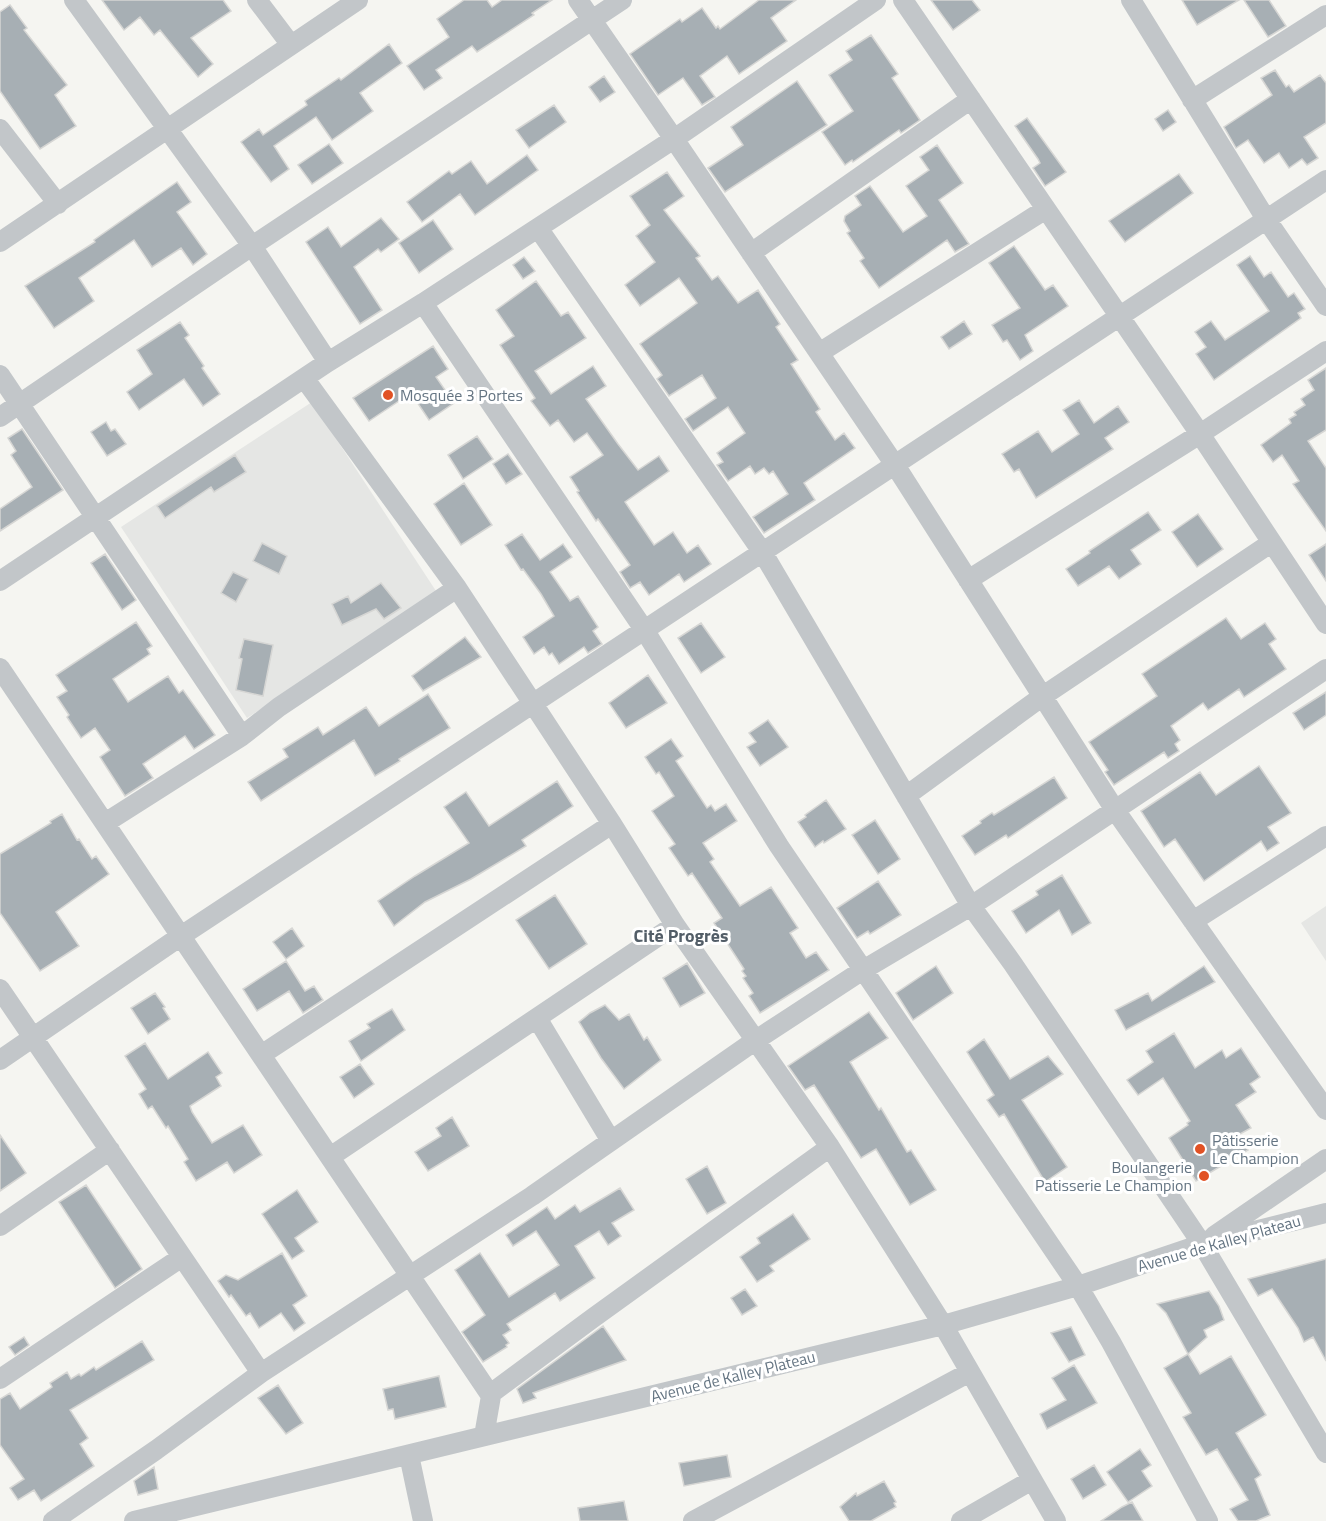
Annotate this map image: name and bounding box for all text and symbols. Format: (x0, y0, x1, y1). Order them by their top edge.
place label: Mosquée 3 Portes (400, 383, 523, 407)
marker: Mosquée 3 Portes (381, 388, 395, 402)
district label: Cité Progrès (634, 922, 728, 949)
place label: Pâtisserie Le Champion (1212, 1128, 1299, 1170)
marker: Pâtisserie Le Champion (1193, 1142, 1207, 1156)
place label: Boulangerie Patisserie Le Champion (1035, 1155, 1192, 1197)
marker: Boulangerie Patisserie Le Champion (1197, 1169, 1211, 1183)
street label: Avenue de Kalley Plateau (1135, 1208, 1303, 1278)
street label: Avenue de Kalley Plateau (648, 1344, 818, 1408)

